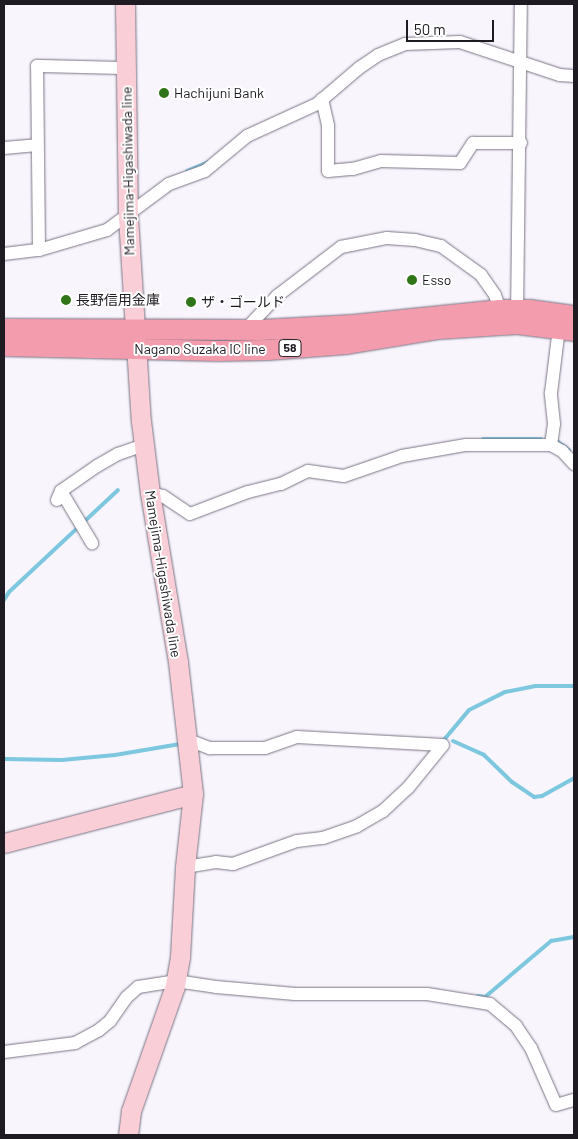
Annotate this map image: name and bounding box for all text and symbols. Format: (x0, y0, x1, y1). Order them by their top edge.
scale bar (408, 10, 496, 42)
text: 50 m (414, 20, 446, 38)
place label: Hachijuni Bank (174, 85, 264, 101)
street label: Mamejima-Higashiwada line (118, 86, 138, 256)
marker: Hachijuni Bank (158, 87, 170, 99)
place label: Esso (422, 272, 451, 288)
marker: Esso (406, 274, 418, 286)
place label: 長野信用金庫 (76, 292, 160, 308)
marker: 長野信用金庫 (60, 294, 72, 306)
place label: ザ・ゴールド (201, 294, 285, 310)
marker: ザ・ゴールド (185, 296, 197, 308)
road number: 58 (278, 338, 302, 358)
street label: Nagano Suzaka IC line (134, 341, 266, 357)
street label: Mamejima-Higashiwada line (141, 489, 185, 659)

